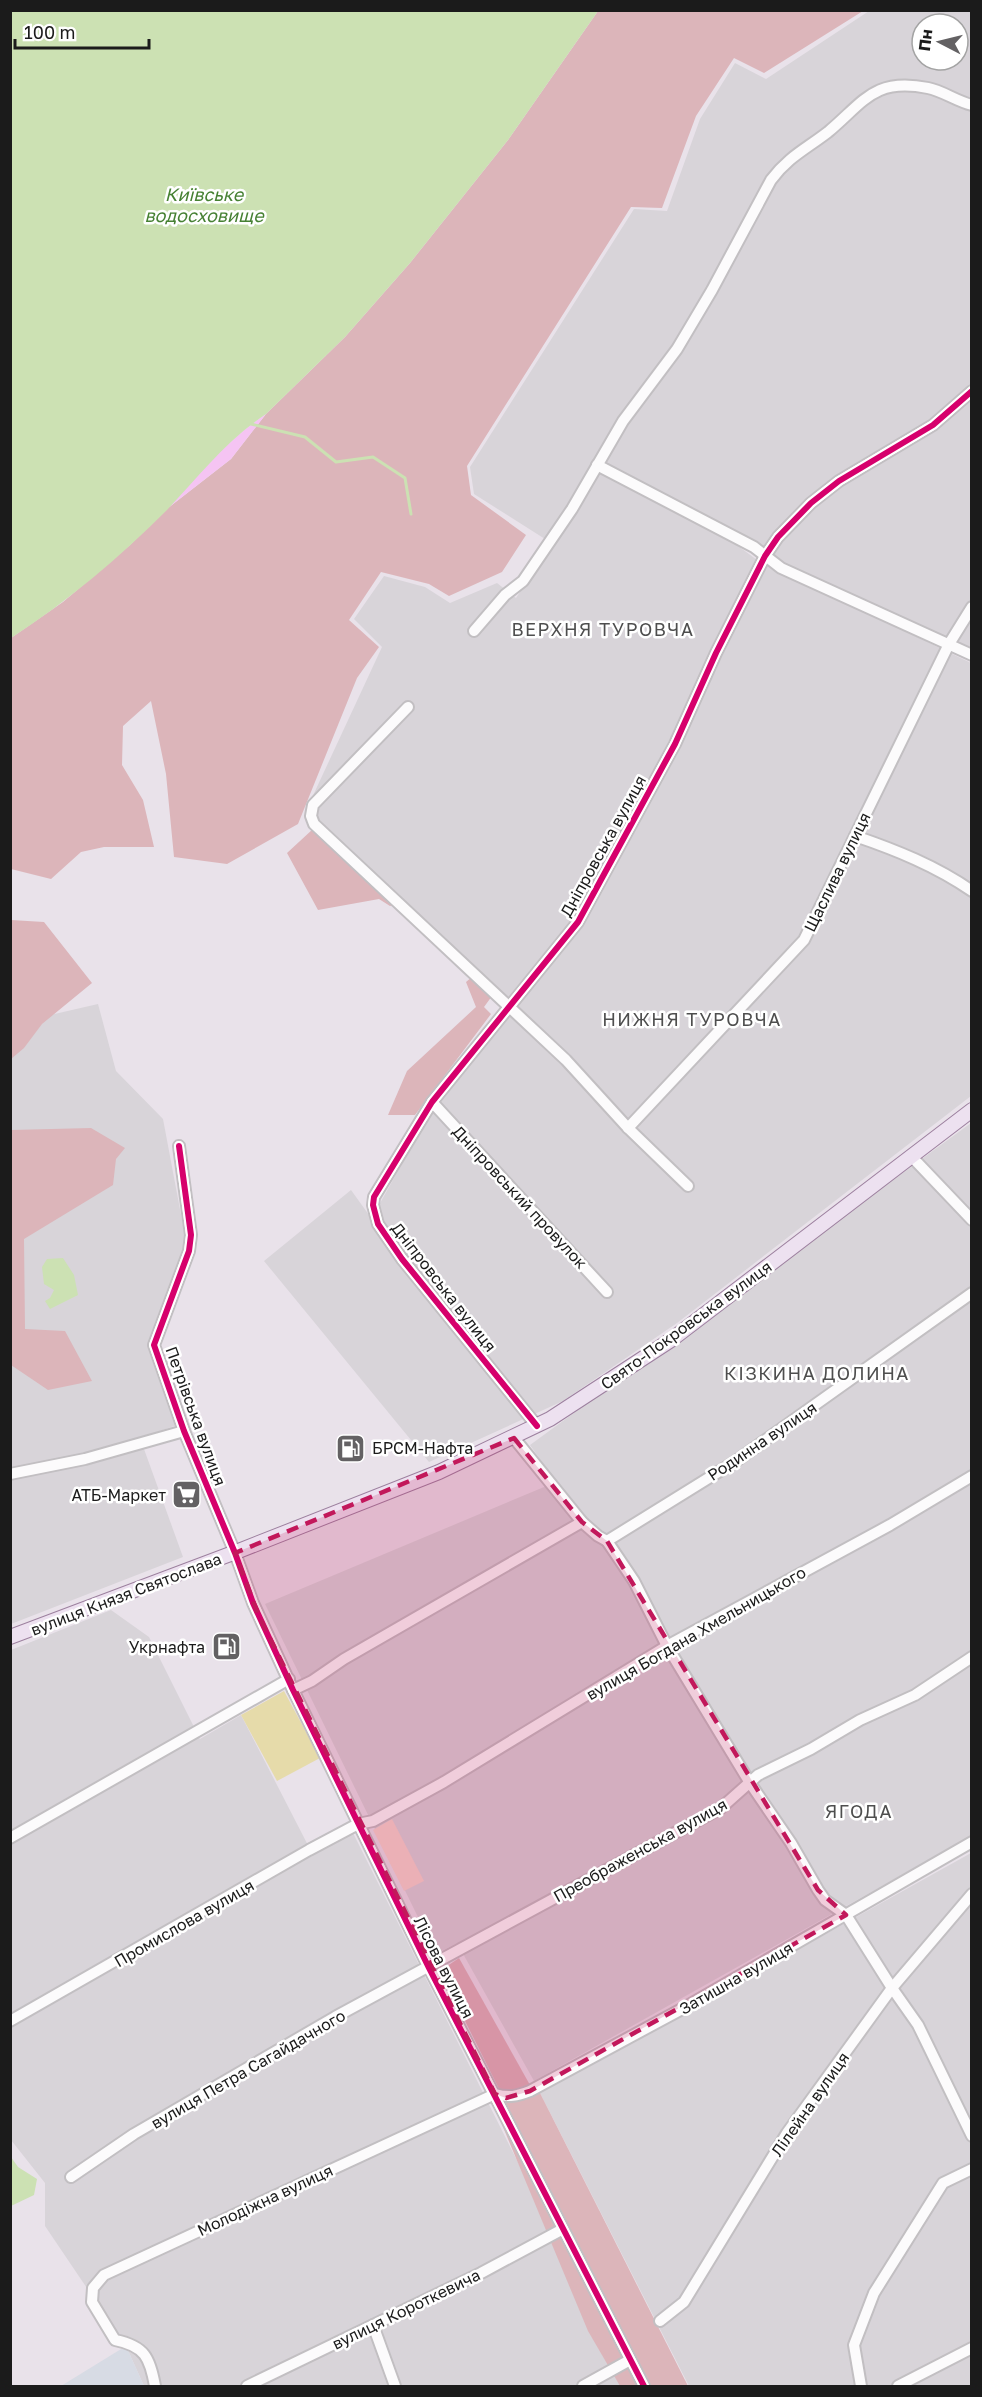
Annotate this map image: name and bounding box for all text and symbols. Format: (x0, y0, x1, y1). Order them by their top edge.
scale bar (15, 12, 148, 50)
north arrow (910, 12, 970, 72)
text: 100 m (24, 21, 75, 43)
text: Пн (914, 28, 936, 52)
water label: Київське водосховище (144, 183, 265, 226)
district label: ВЕРХНЯ ТУРОВЧА (512, 618, 694, 640)
street label: Дніпровська вулиця (556, 772, 650, 920)
street label: Щаслива вулиця (799, 809, 875, 935)
district label: НИЖНЯ ТУРОВЧА (602, 1008, 782, 1030)
street label: Дніпровський провулок (449, 1121, 591, 1273)
street label: Дніпровська вулиця (387, 1218, 501, 1356)
street label: Свято-Покровська вулиця (597, 1256, 775, 1394)
street label: Петрівська вулиця (161, 1344, 231, 1488)
district label: КІЗКИНА ДОЛИНА (724, 1362, 910, 1384)
street label: Родинна вулиця (704, 1397, 820, 1485)
fuel station icon: БРСМ-Нафта (335, 1432, 367, 1464)
place label: БРСМ-Нафта (372, 1438, 473, 1458)
supermarket icon: АТБ-Маркет (171, 1479, 203, 1511)
place label: АТБ-Маркет (71, 1485, 166, 1505)
street label: вулиця Князя Святослава (28, 1548, 224, 1640)
street label: вулиця Богдана Хмельницького (583, 1562, 809, 1704)
fuel station icon: Укрнафта (210, 1631, 242, 1663)
place label: Укрнафта (129, 1637, 205, 1657)
street label: Преображенська вулиця (550, 1794, 730, 1906)
district label: ЯГОДА (825, 1800, 893, 1822)
street label: Промислова вулиця (111, 1875, 257, 1971)
street label: Лісова вулиця (410, 1913, 478, 2021)
street label: Затишна вулиця (675, 1937, 797, 2019)
street label: вулиця Петра Сагайдачного (147, 2005, 349, 2133)
street label: Лілейна вулиця (767, 2048, 853, 2160)
street label: Молодіжна вулиця (194, 2160, 336, 2240)
street label: вулиця Короткевича (329, 2264, 483, 2354)

